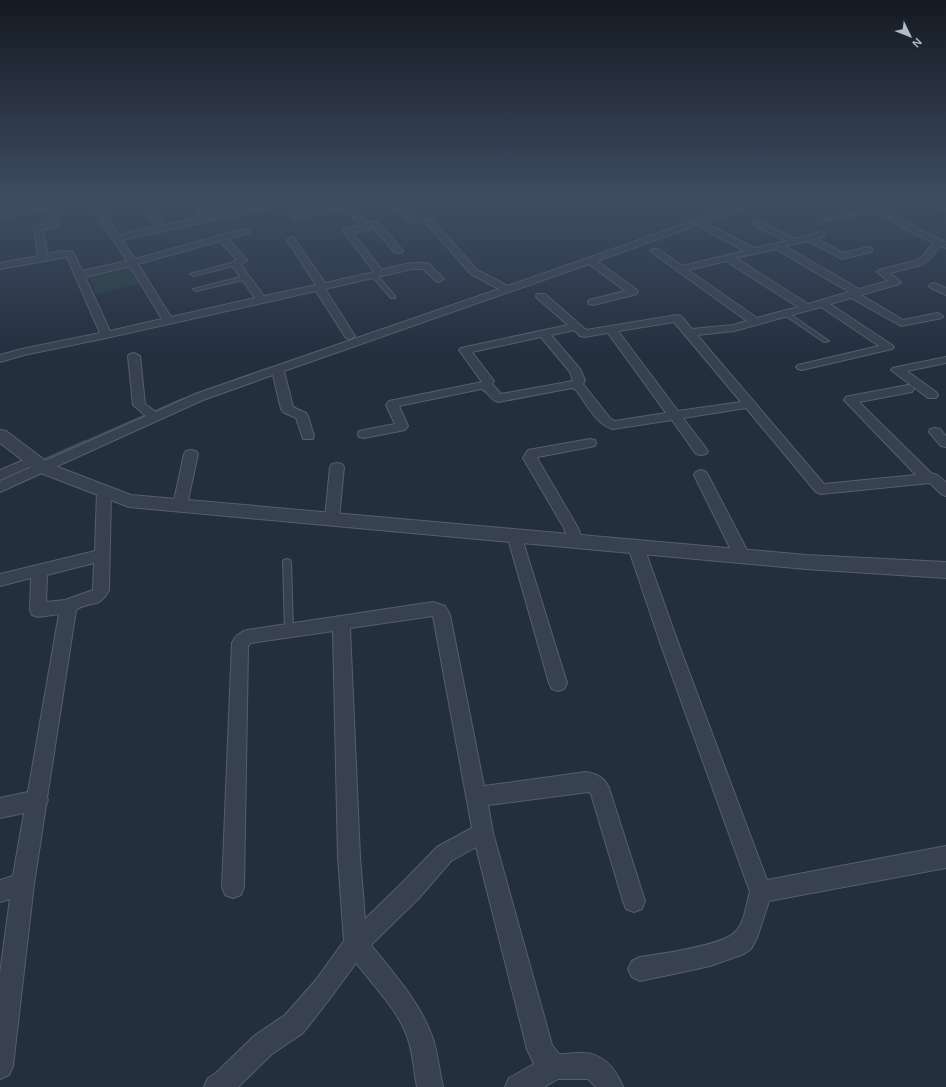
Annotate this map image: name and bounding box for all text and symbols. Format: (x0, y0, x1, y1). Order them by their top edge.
north arrow (890, 16, 930, 56)
text: N (910, 36, 924, 50)

